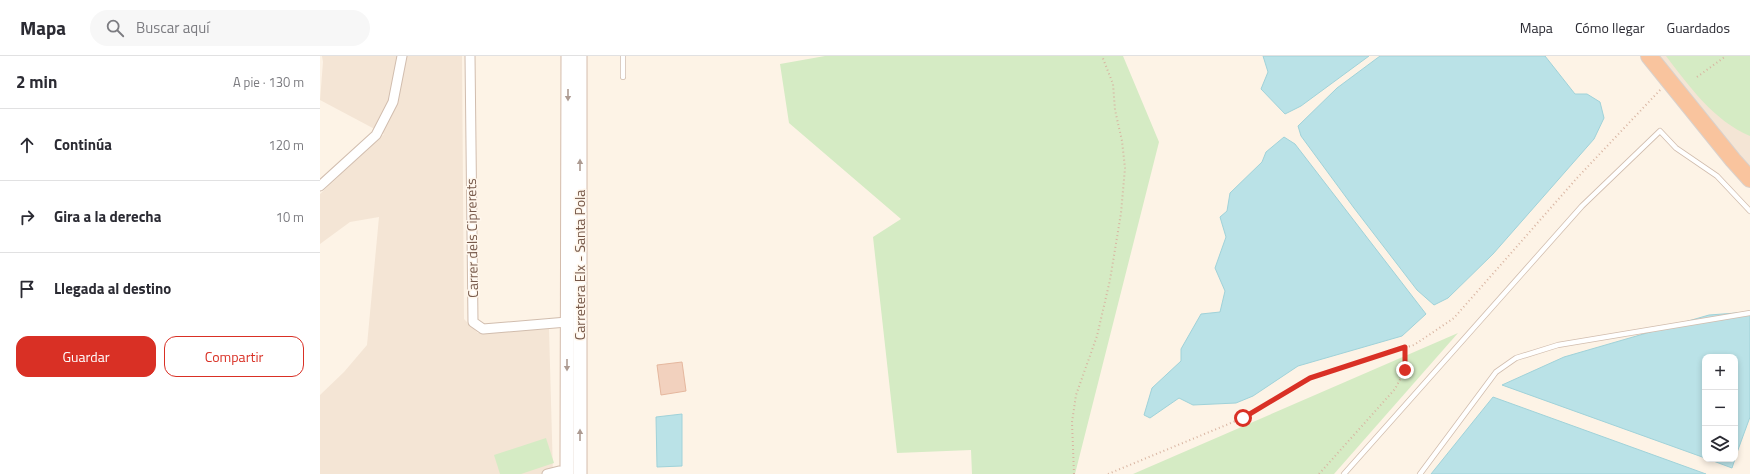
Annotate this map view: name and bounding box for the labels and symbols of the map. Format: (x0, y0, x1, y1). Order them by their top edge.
one-way arrow (565, 89, 571, 102)
one-way arrow (577, 158, 583, 171)
street label: Carrer dels Ciprerets (460, 178, 483, 298)
street label: Carretera Elx - Santa Pola (569, 190, 590, 340)
one-way arrow (564, 359, 570, 372)
route end (1396, 361, 1414, 379)
route start (1234, 409, 1252, 427)
one-way arrow (577, 428, 583, 441)

